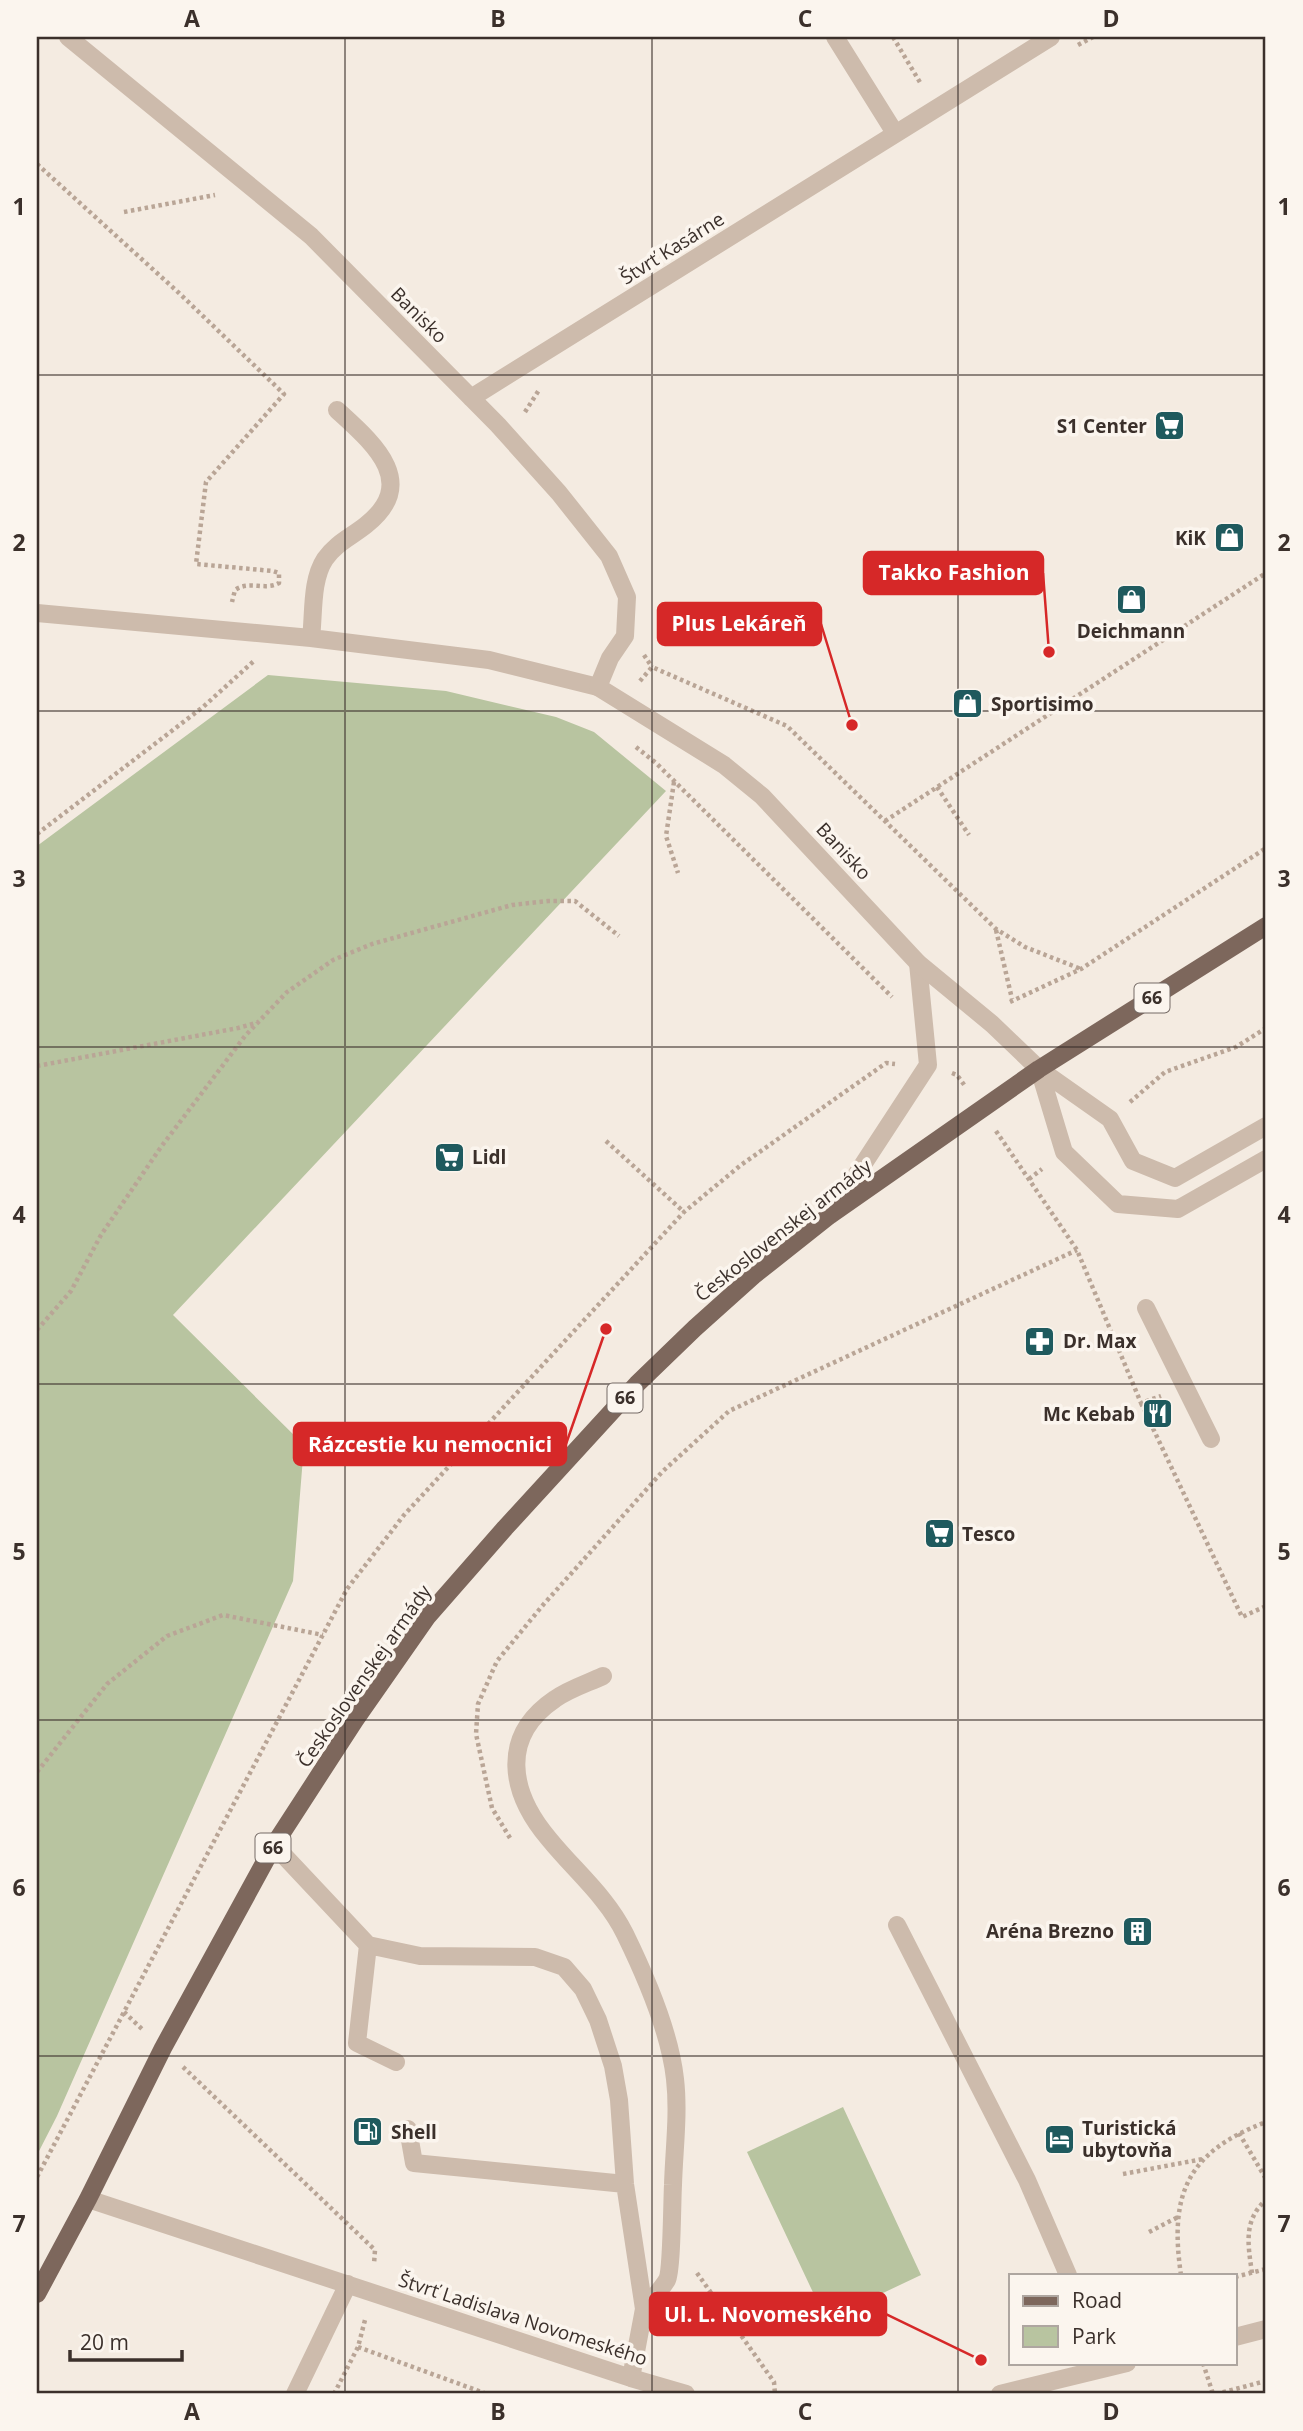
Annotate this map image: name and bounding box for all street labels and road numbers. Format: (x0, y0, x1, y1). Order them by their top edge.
street label: Štvrť Kasárne (615, 206, 729, 290)
street label: Banisko (385, 281, 453, 349)
street label: Banisko (811, 817, 877, 885)
road number: 66 (1134, 984, 1170, 1013)
street label: Československej armády (689, 1153, 877, 1307)
road number: 66 (608, 1384, 642, 1413)
street label: Československej armády (291, 1579, 437, 1772)
road number: 66 (256, 1834, 290, 1862)
street label: Štvrť Ladislava Novomeského (395, 2266, 651, 2372)

